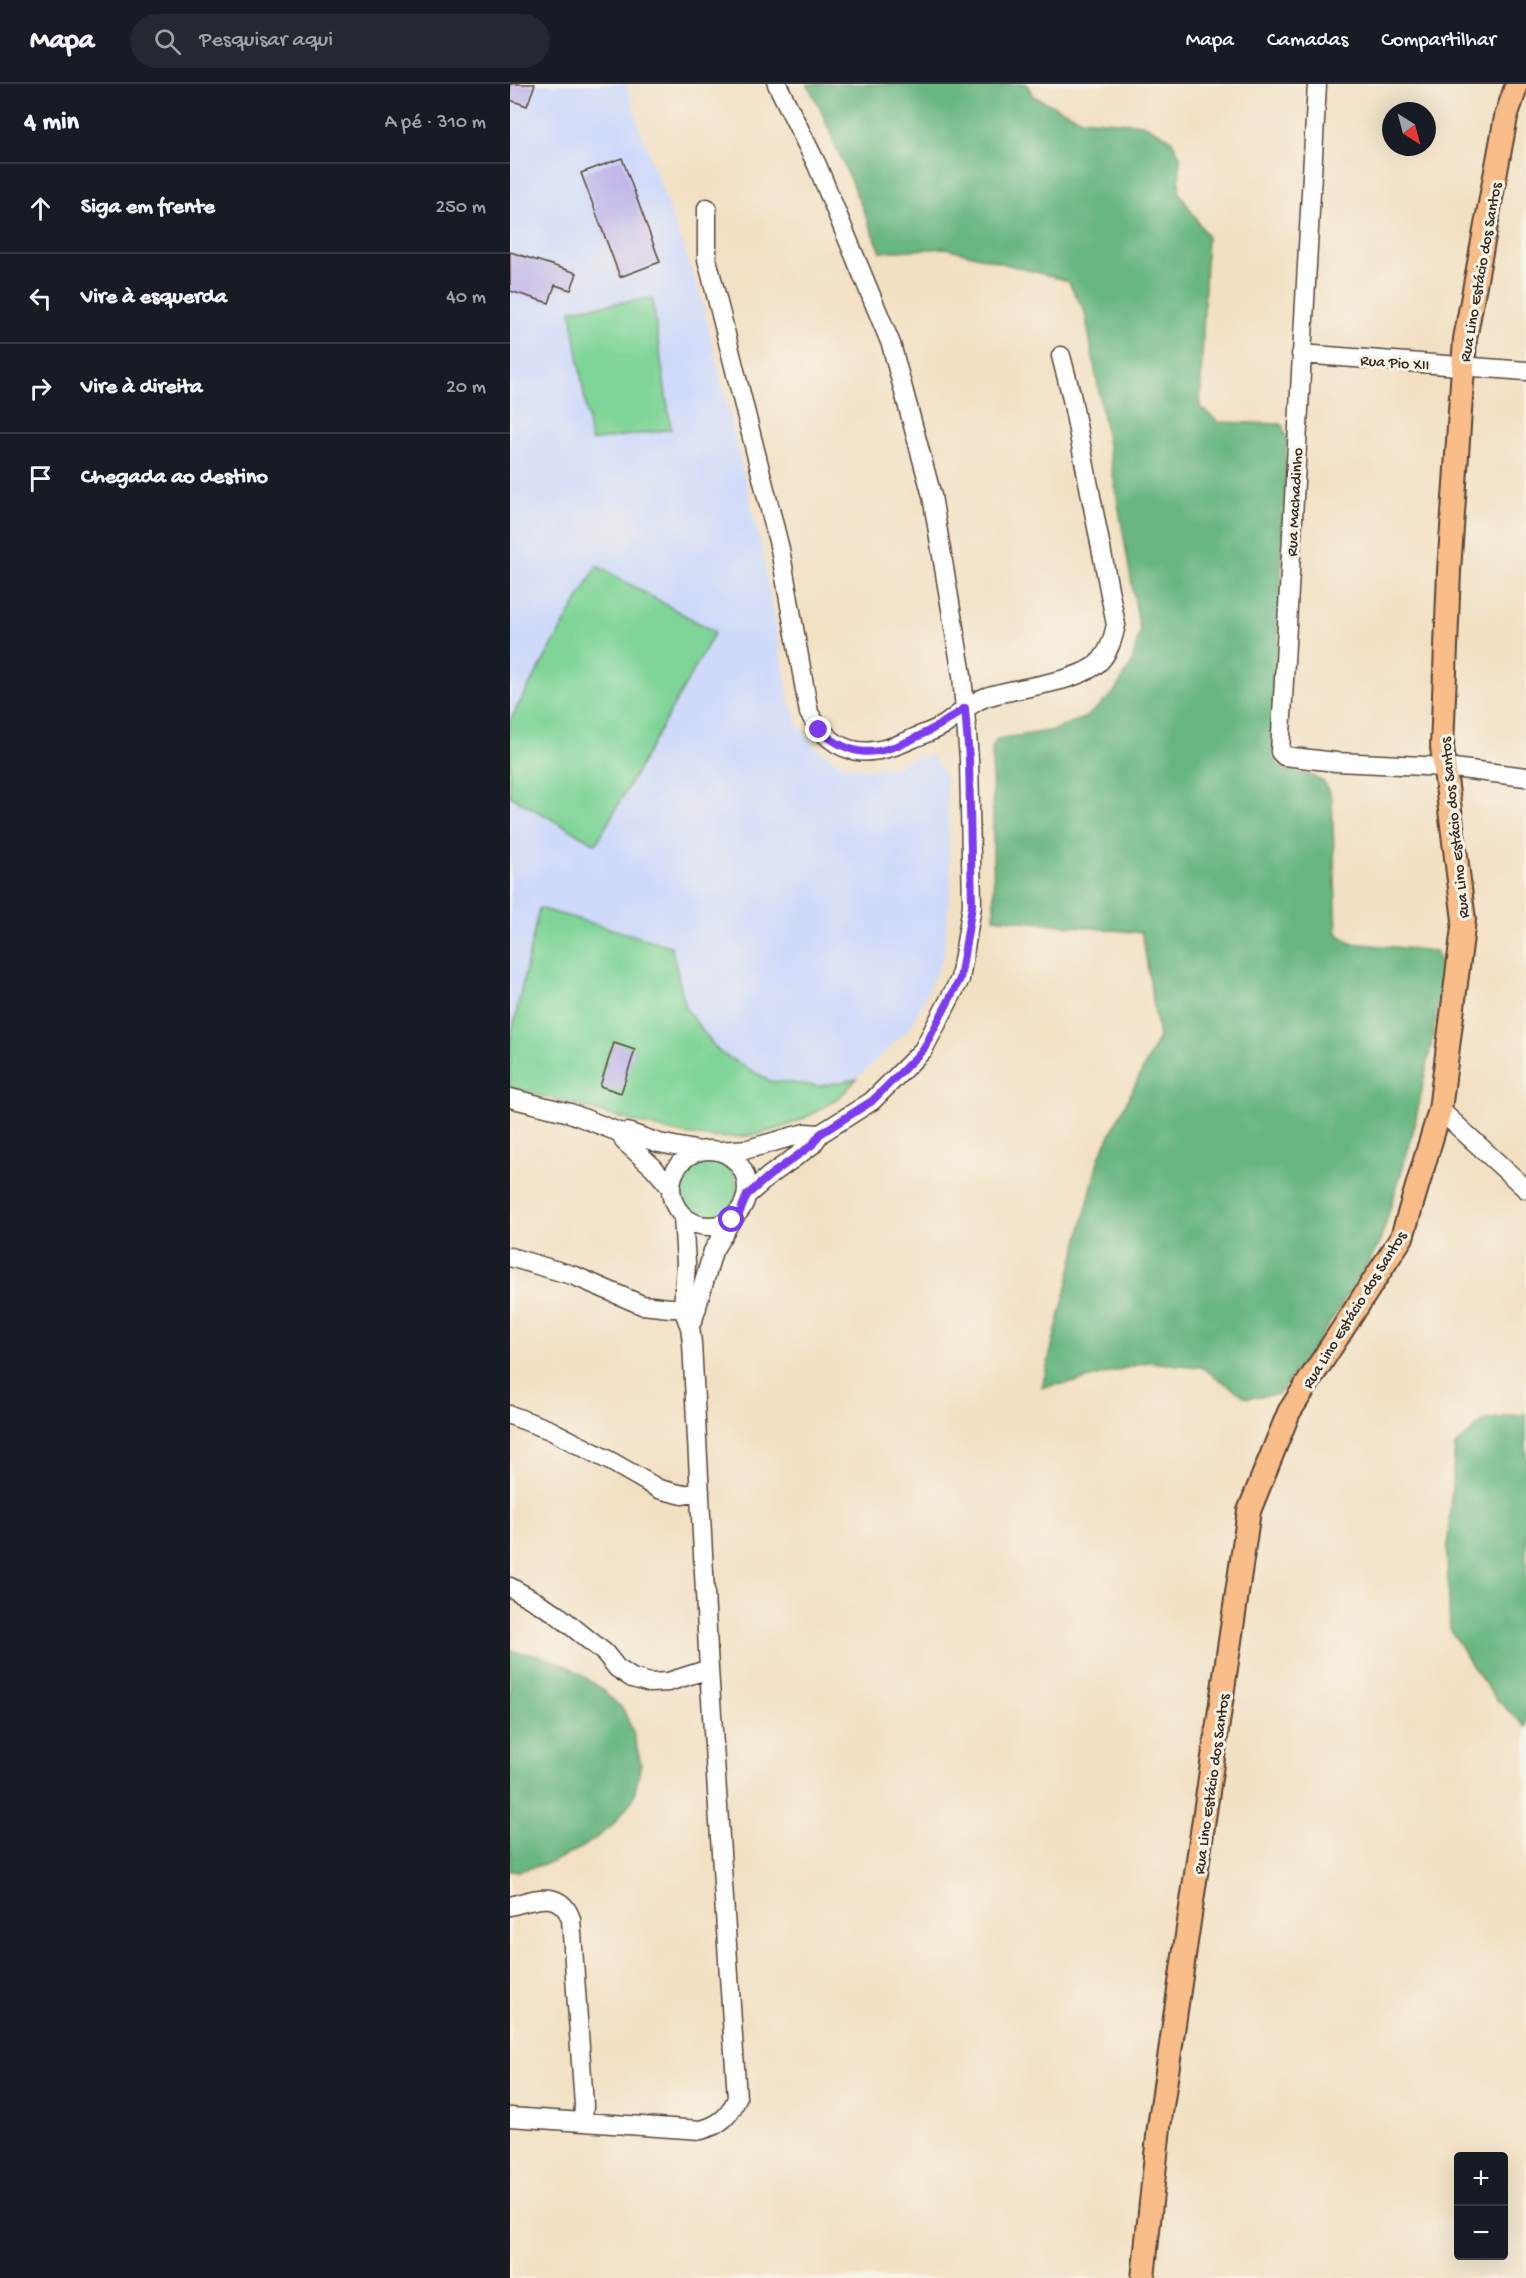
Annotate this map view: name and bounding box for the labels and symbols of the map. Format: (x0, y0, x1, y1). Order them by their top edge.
north arrow (1382, 102, 1436, 156)
street label: Rua Lino Estácio dos Santos (1457, 180, 1508, 364)
street label: Rua Pio XII (1360, 353, 1430, 376)
street label: Rua Machadinho (1284, 447, 1309, 557)
route end (805, 716, 831, 742)
street label: Rua Lino Estácio dos Santos (1437, 735, 1475, 919)
route start (718, 1206, 744, 1232)
street label: Rua Lino Estácio dos Santos (1300, 1228, 1413, 1393)
street label: Rua Lino Estácio dos Santos (1191, 1692, 1236, 1876)

